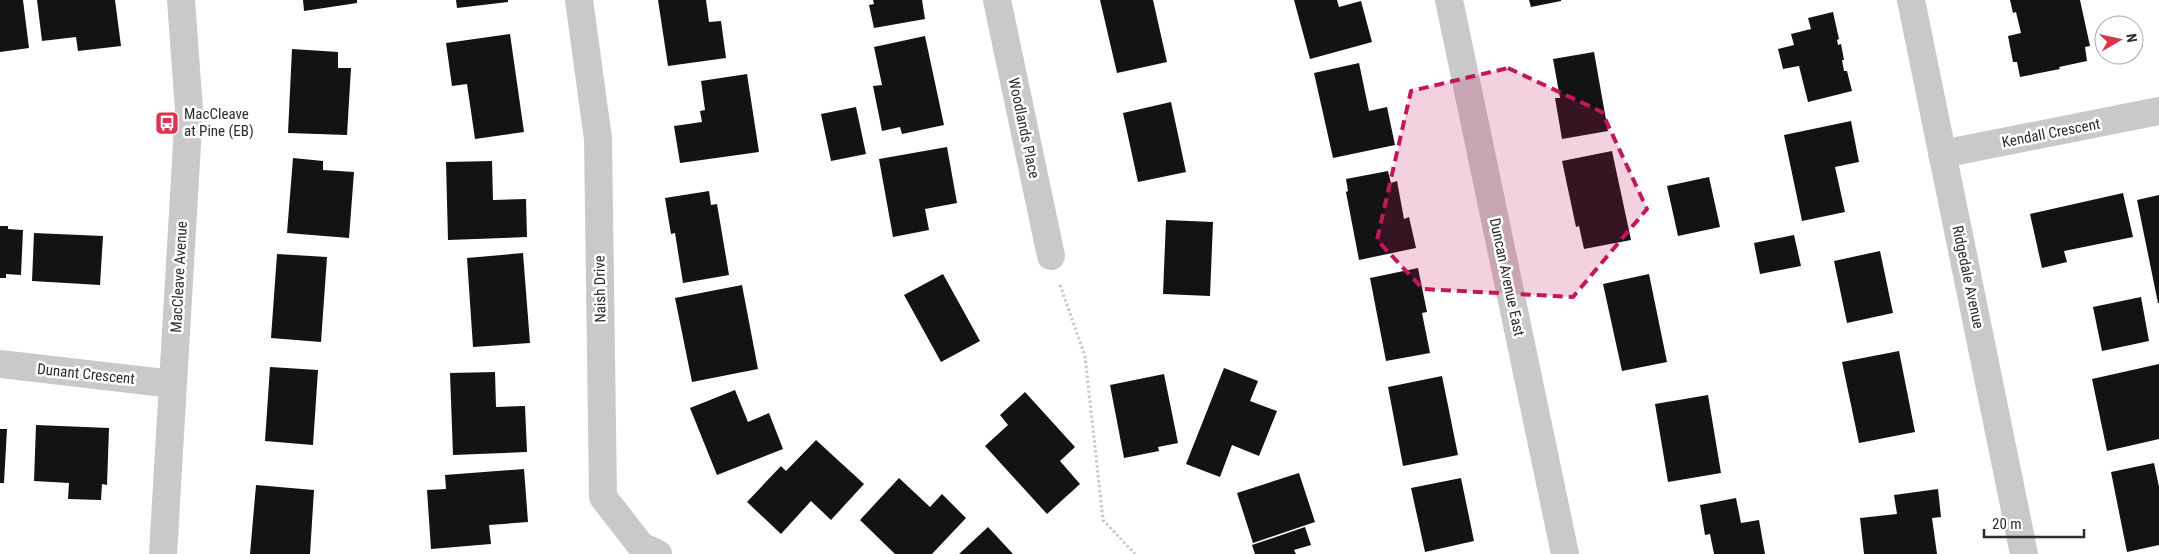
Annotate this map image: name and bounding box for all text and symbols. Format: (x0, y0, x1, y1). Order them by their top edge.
north arrow (2094, 15, 2144, 65)
text: N (2123, 32, 2140, 43)
street label: Woodlands Place (1005, 76, 1043, 180)
place label: MacCleave at Pine (EB) (184, 105, 254, 140)
bus stop icon: MacCleave at Pine (EB) (154, 110, 180, 136)
street label: Kendall Crescent (2000, 115, 2102, 151)
street label: Duncan Avenue East (1486, 216, 1528, 338)
street label: MacCleave Avenue (167, 221, 191, 333)
street label: Ridgedale Avenue (1948, 224, 1988, 330)
street label: Naish Drive (590, 255, 610, 323)
street label: Dunant Crescent (36, 360, 136, 388)
scale bar (1984, 506, 2084, 538)
text: 20 m (1992, 515, 2022, 533)

